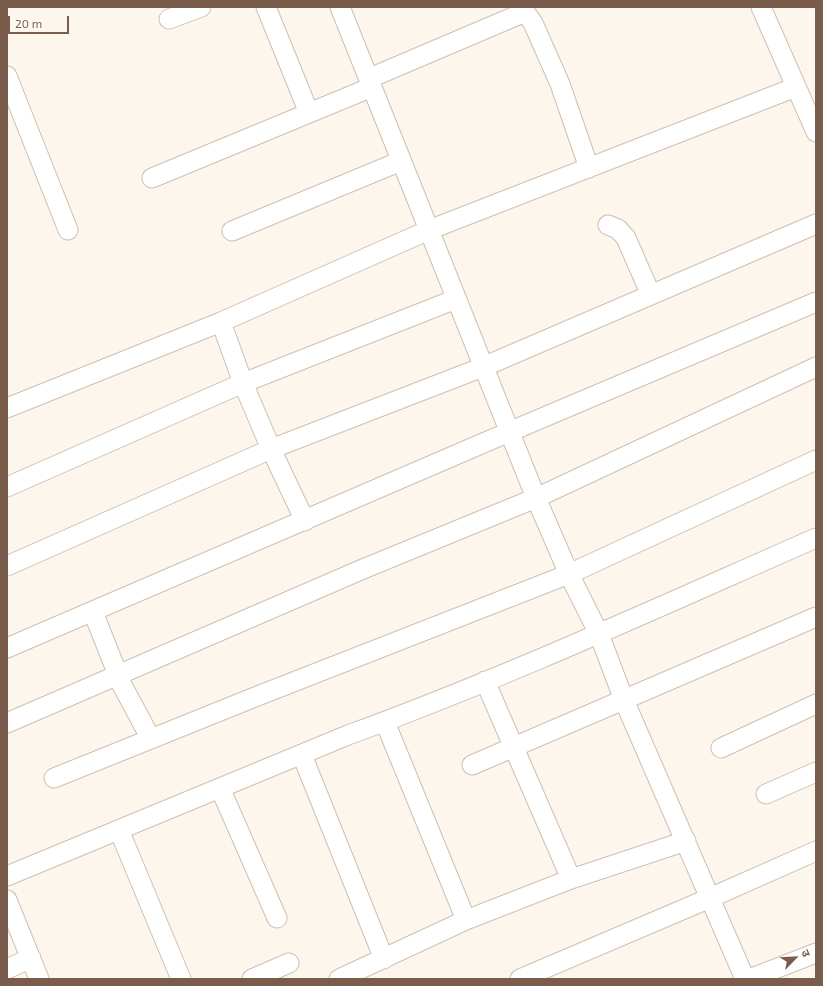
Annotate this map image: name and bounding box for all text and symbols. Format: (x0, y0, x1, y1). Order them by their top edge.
scale bar (10, 8, 71, 34)
text: 20 m (15, 16, 42, 30)
north arrow (775, 938, 815, 978)
text: उ (799, 947, 814, 959)

